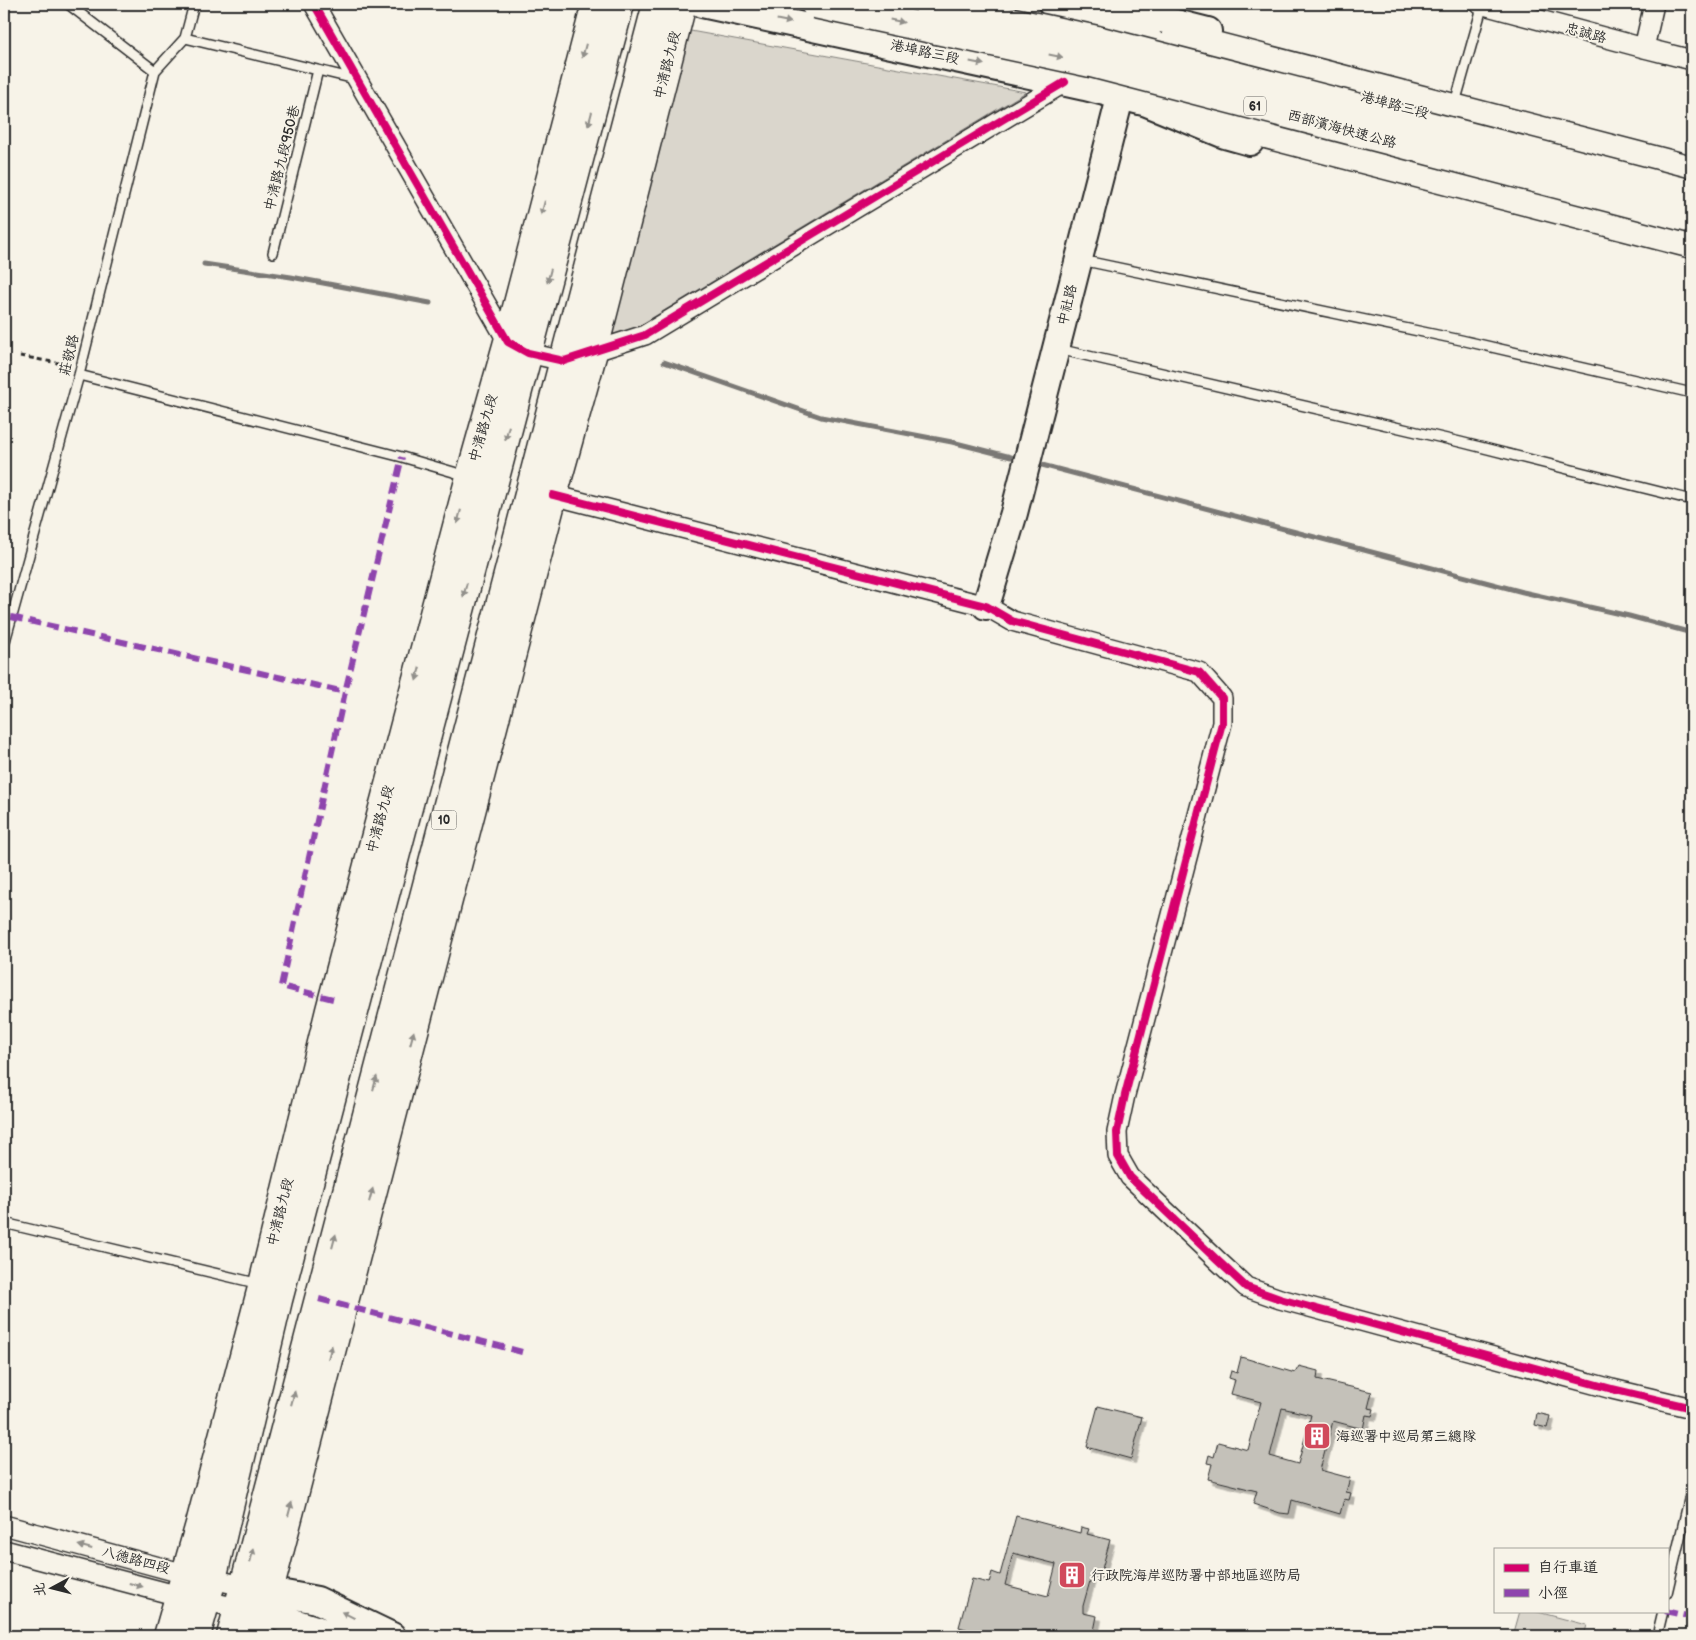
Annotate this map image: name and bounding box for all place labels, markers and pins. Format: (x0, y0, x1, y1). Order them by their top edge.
building icon: 海巡署中巡局第三總隊 (1302, 1421, 1332, 1451)
place label: 海巡署中巡局第三總隊 (1336, 1428, 1476, 1445)
building icon: 行政院海岸巡防署中部地區巡防局 (1057, 1560, 1087, 1590)
place label: 行政院海岸巡防署中部地區巡防局 (1091, 1567, 1301, 1584)

